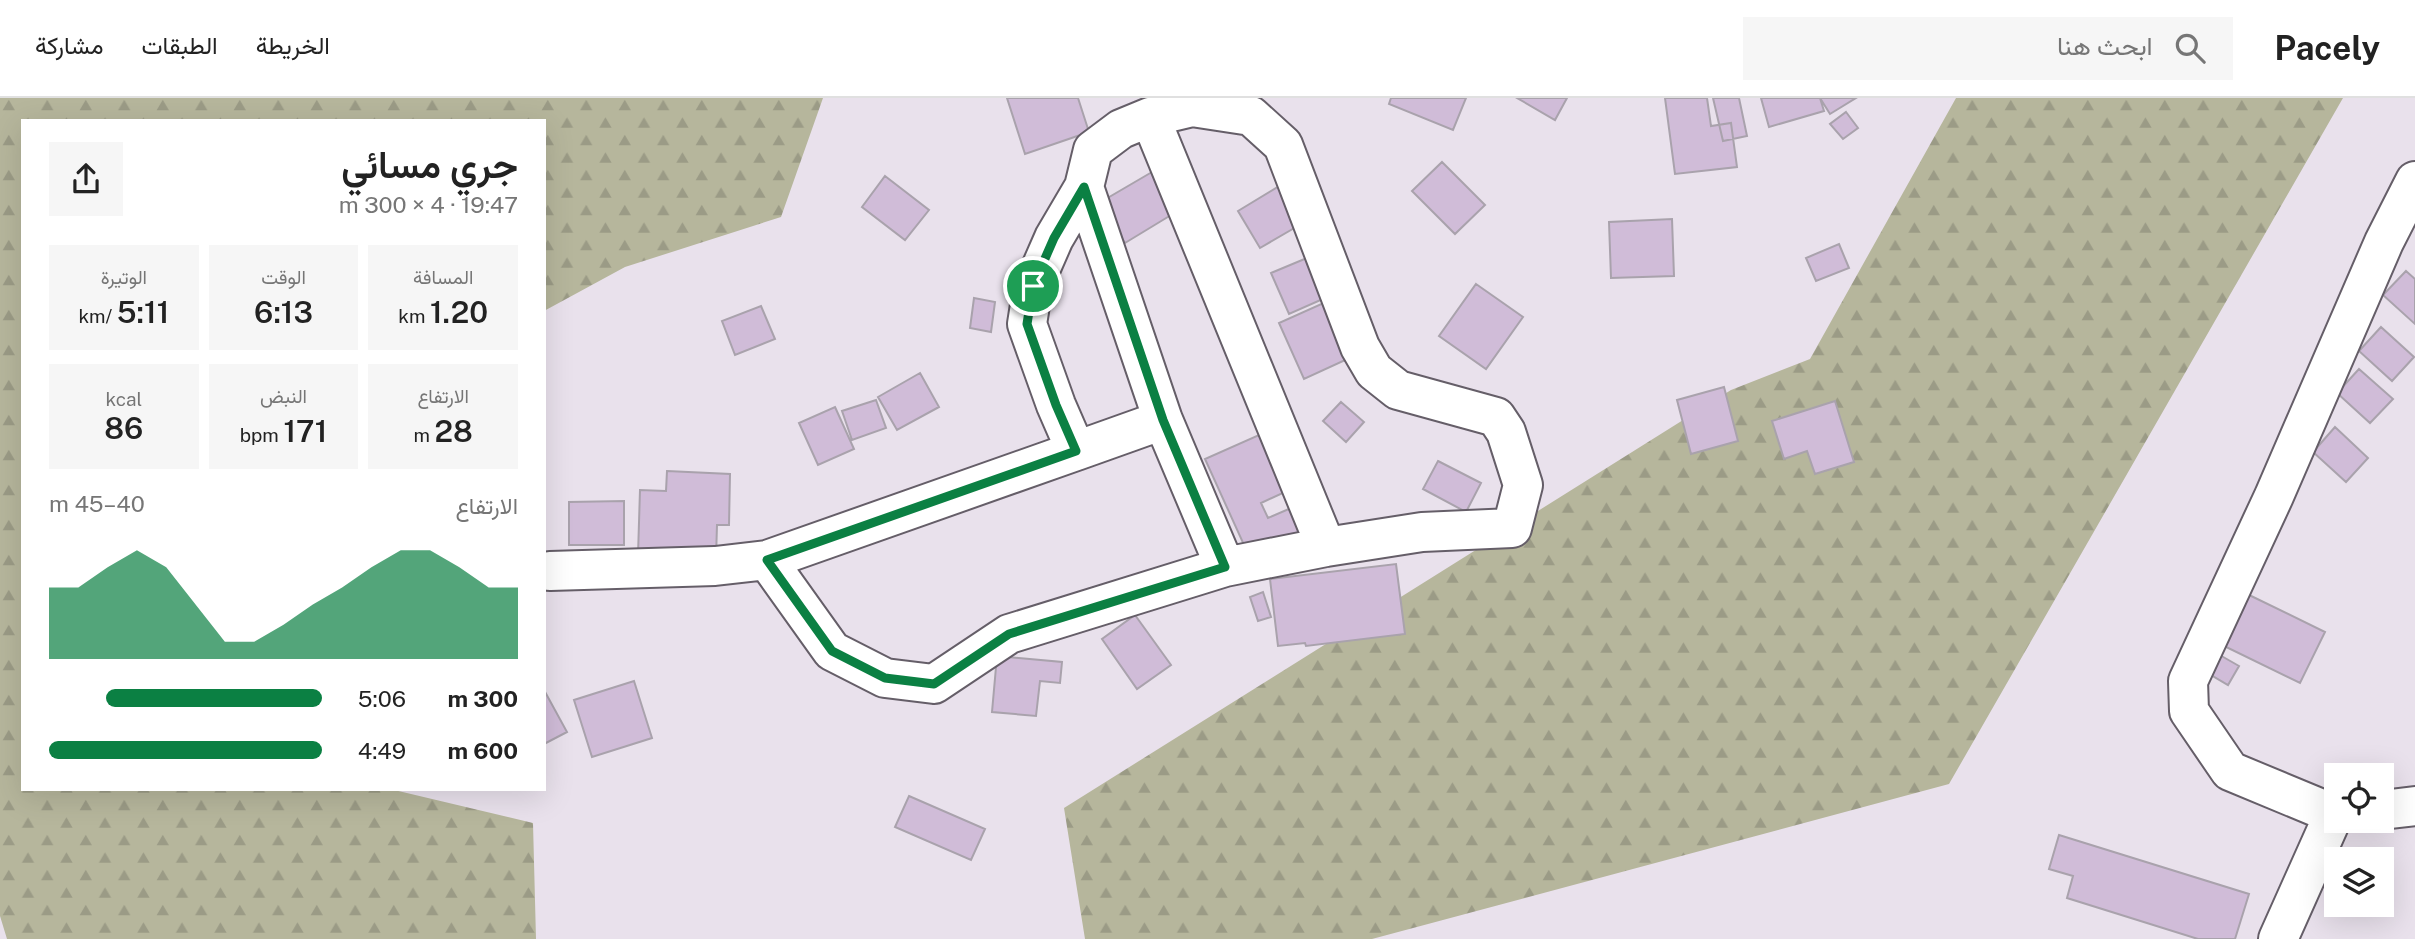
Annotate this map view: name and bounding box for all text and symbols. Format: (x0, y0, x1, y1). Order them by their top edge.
search box (1743, 17, 2233, 80)
icon: search (2171, 29, 2209, 67)
text: Pacely (2275, 29, 2380, 67)
text: ابحث هنا (2057, 30, 2153, 61)
text: مشاركة (35, 31, 103, 59)
text: الطبقات (141, 31, 218, 59)
text: الخريطة (256, 31, 330, 59)
button: share (49, 142, 123, 216)
text: جري مسائي (341, 142, 518, 187)
text: 19:47 · 4 × 300 m (339, 191, 518, 218)
pin (1003, 256, 1063, 316)
text: الوتيرة (101, 266, 147, 288)
text: الوقت (261, 266, 306, 288)
text: المسافة (413, 266, 473, 288)
icon: arrive (1014, 267, 1052, 305)
text: 5:11 (117, 294, 169, 330)
text: 6:13 (254, 294, 313, 330)
text: 1.20 (430, 294, 488, 330)
text: /km (78, 305, 117, 327)
text: km (398, 305, 430, 327)
text: النبض (260, 385, 307, 407)
text: الارتفاع (417, 385, 469, 407)
text: kcal (105, 388, 142, 410)
text: 86 (104, 410, 143, 446)
text: 171 (283, 413, 327, 449)
text: 28 (435, 413, 473, 449)
text: bpm (240, 424, 283, 446)
text: m (413, 424, 435, 446)
text: 40–45 m (49, 490, 145, 517)
text: الارتفاع (456, 492, 518, 519)
text: 5:06 (358, 685, 406, 712)
text: 300 m (447, 685, 518, 712)
text: 4:49 (358, 737, 406, 764)
text: 600 m (448, 737, 518, 764)
map controls (2324, 763, 2394, 917)
button: locate (2324, 763, 2394, 833)
button: layers (2324, 847, 2394, 917)

